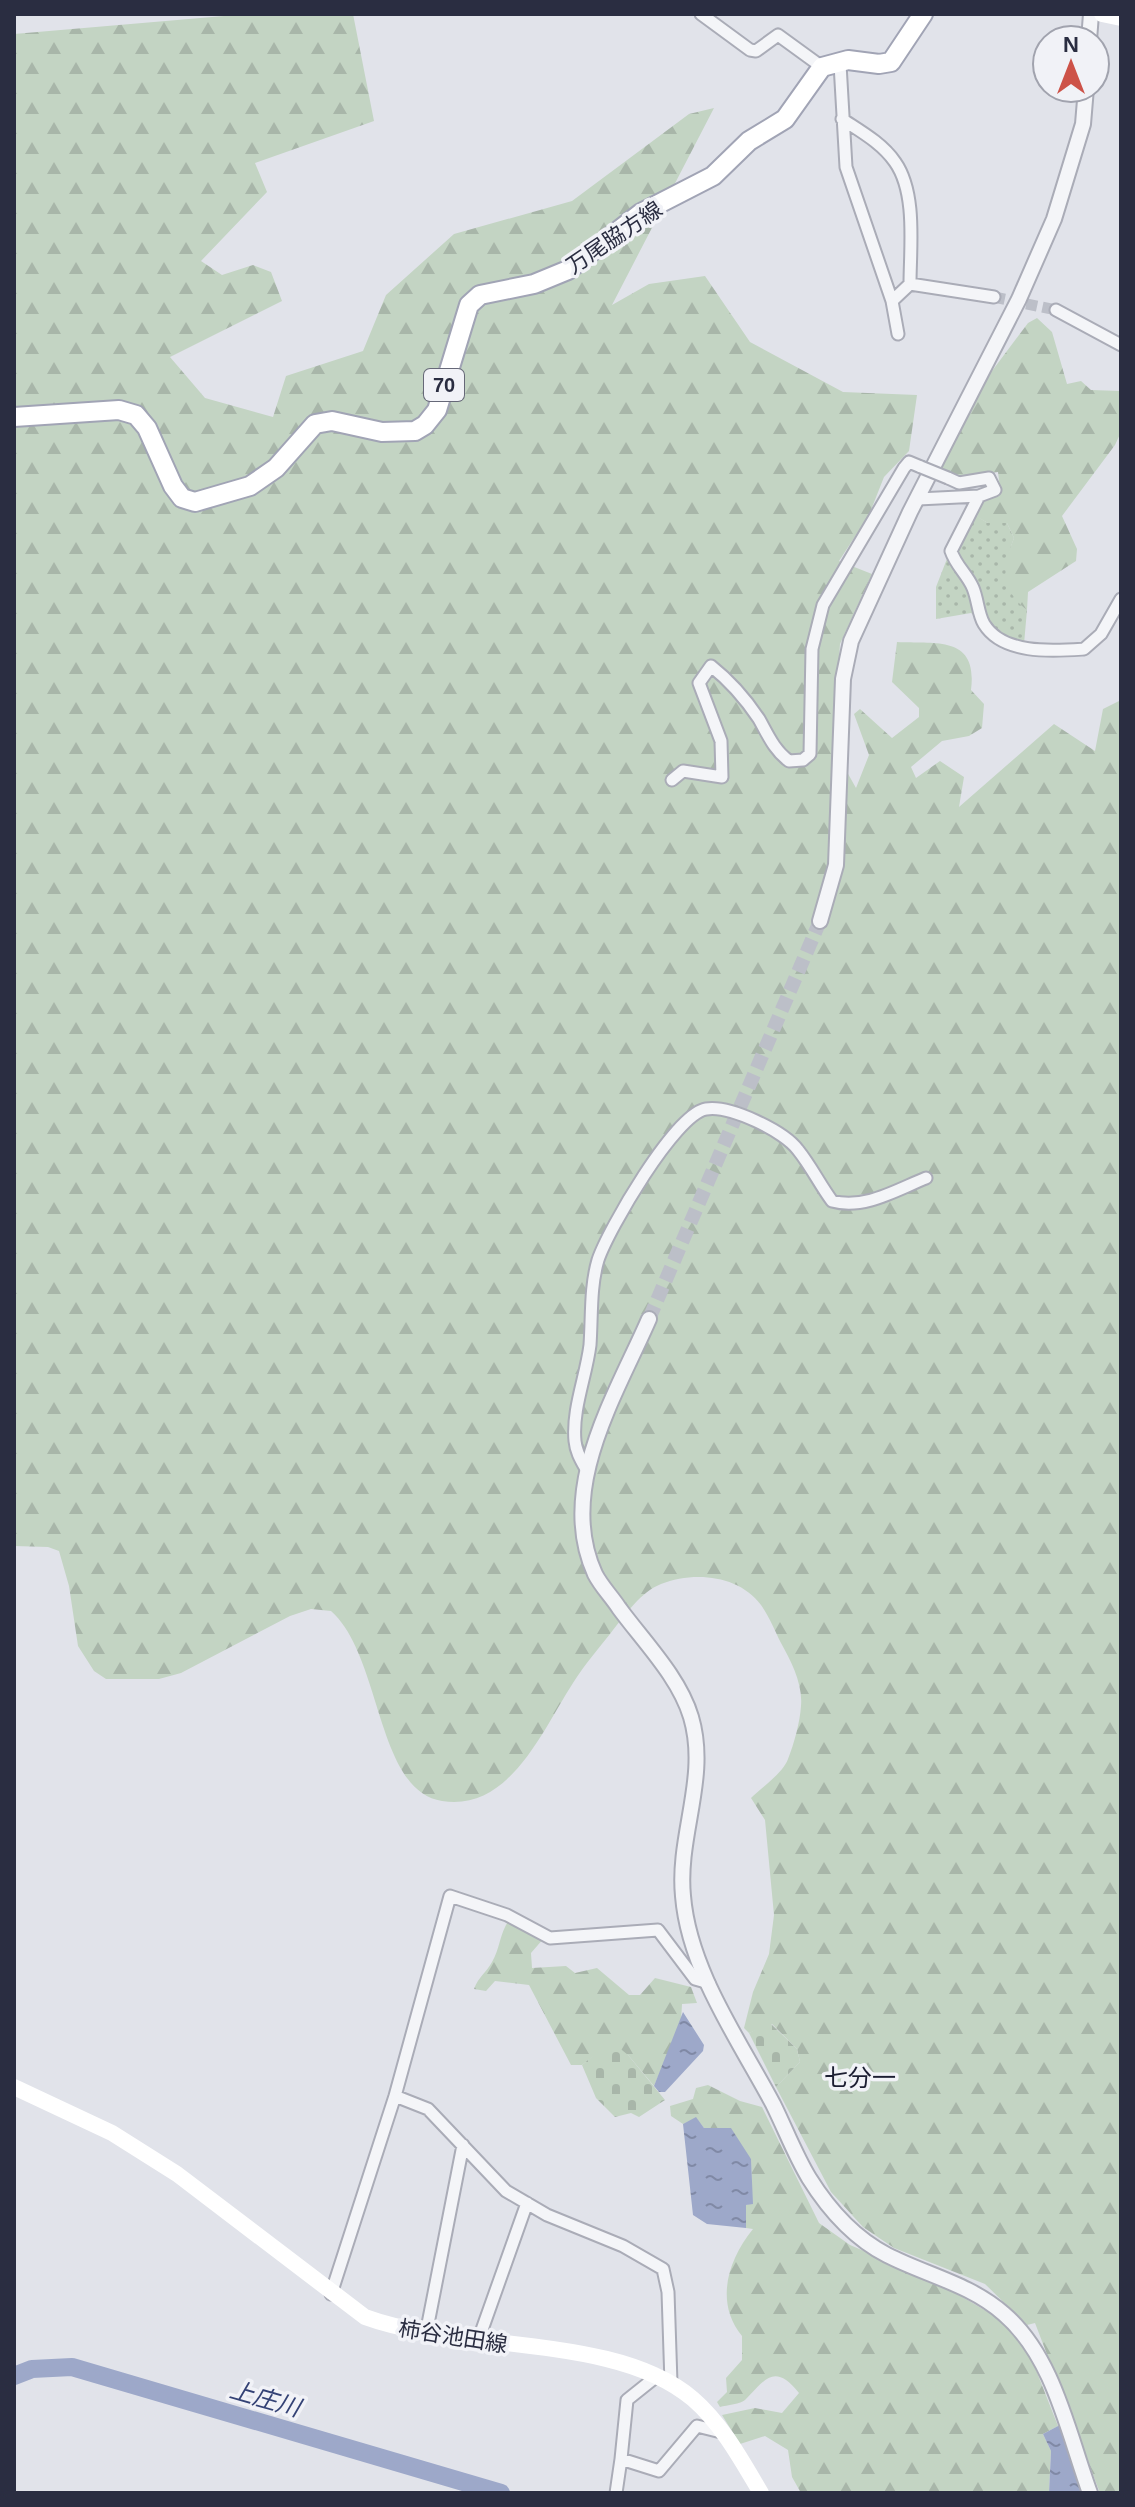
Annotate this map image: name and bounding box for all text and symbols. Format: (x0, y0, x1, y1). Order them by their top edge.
north arrow (1031, 24, 1111, 104)
text: N (1063, 32, 1079, 57)
street label: 万尾脇方線 (562, 196, 667, 279)
road number: 70 (424, 369, 464, 401)
district label: 七分一 (824, 2064, 896, 2091)
street label: 柿谷池田線 (397, 2316, 509, 2357)
water label: 上庄川 (227, 2376, 306, 2422)

